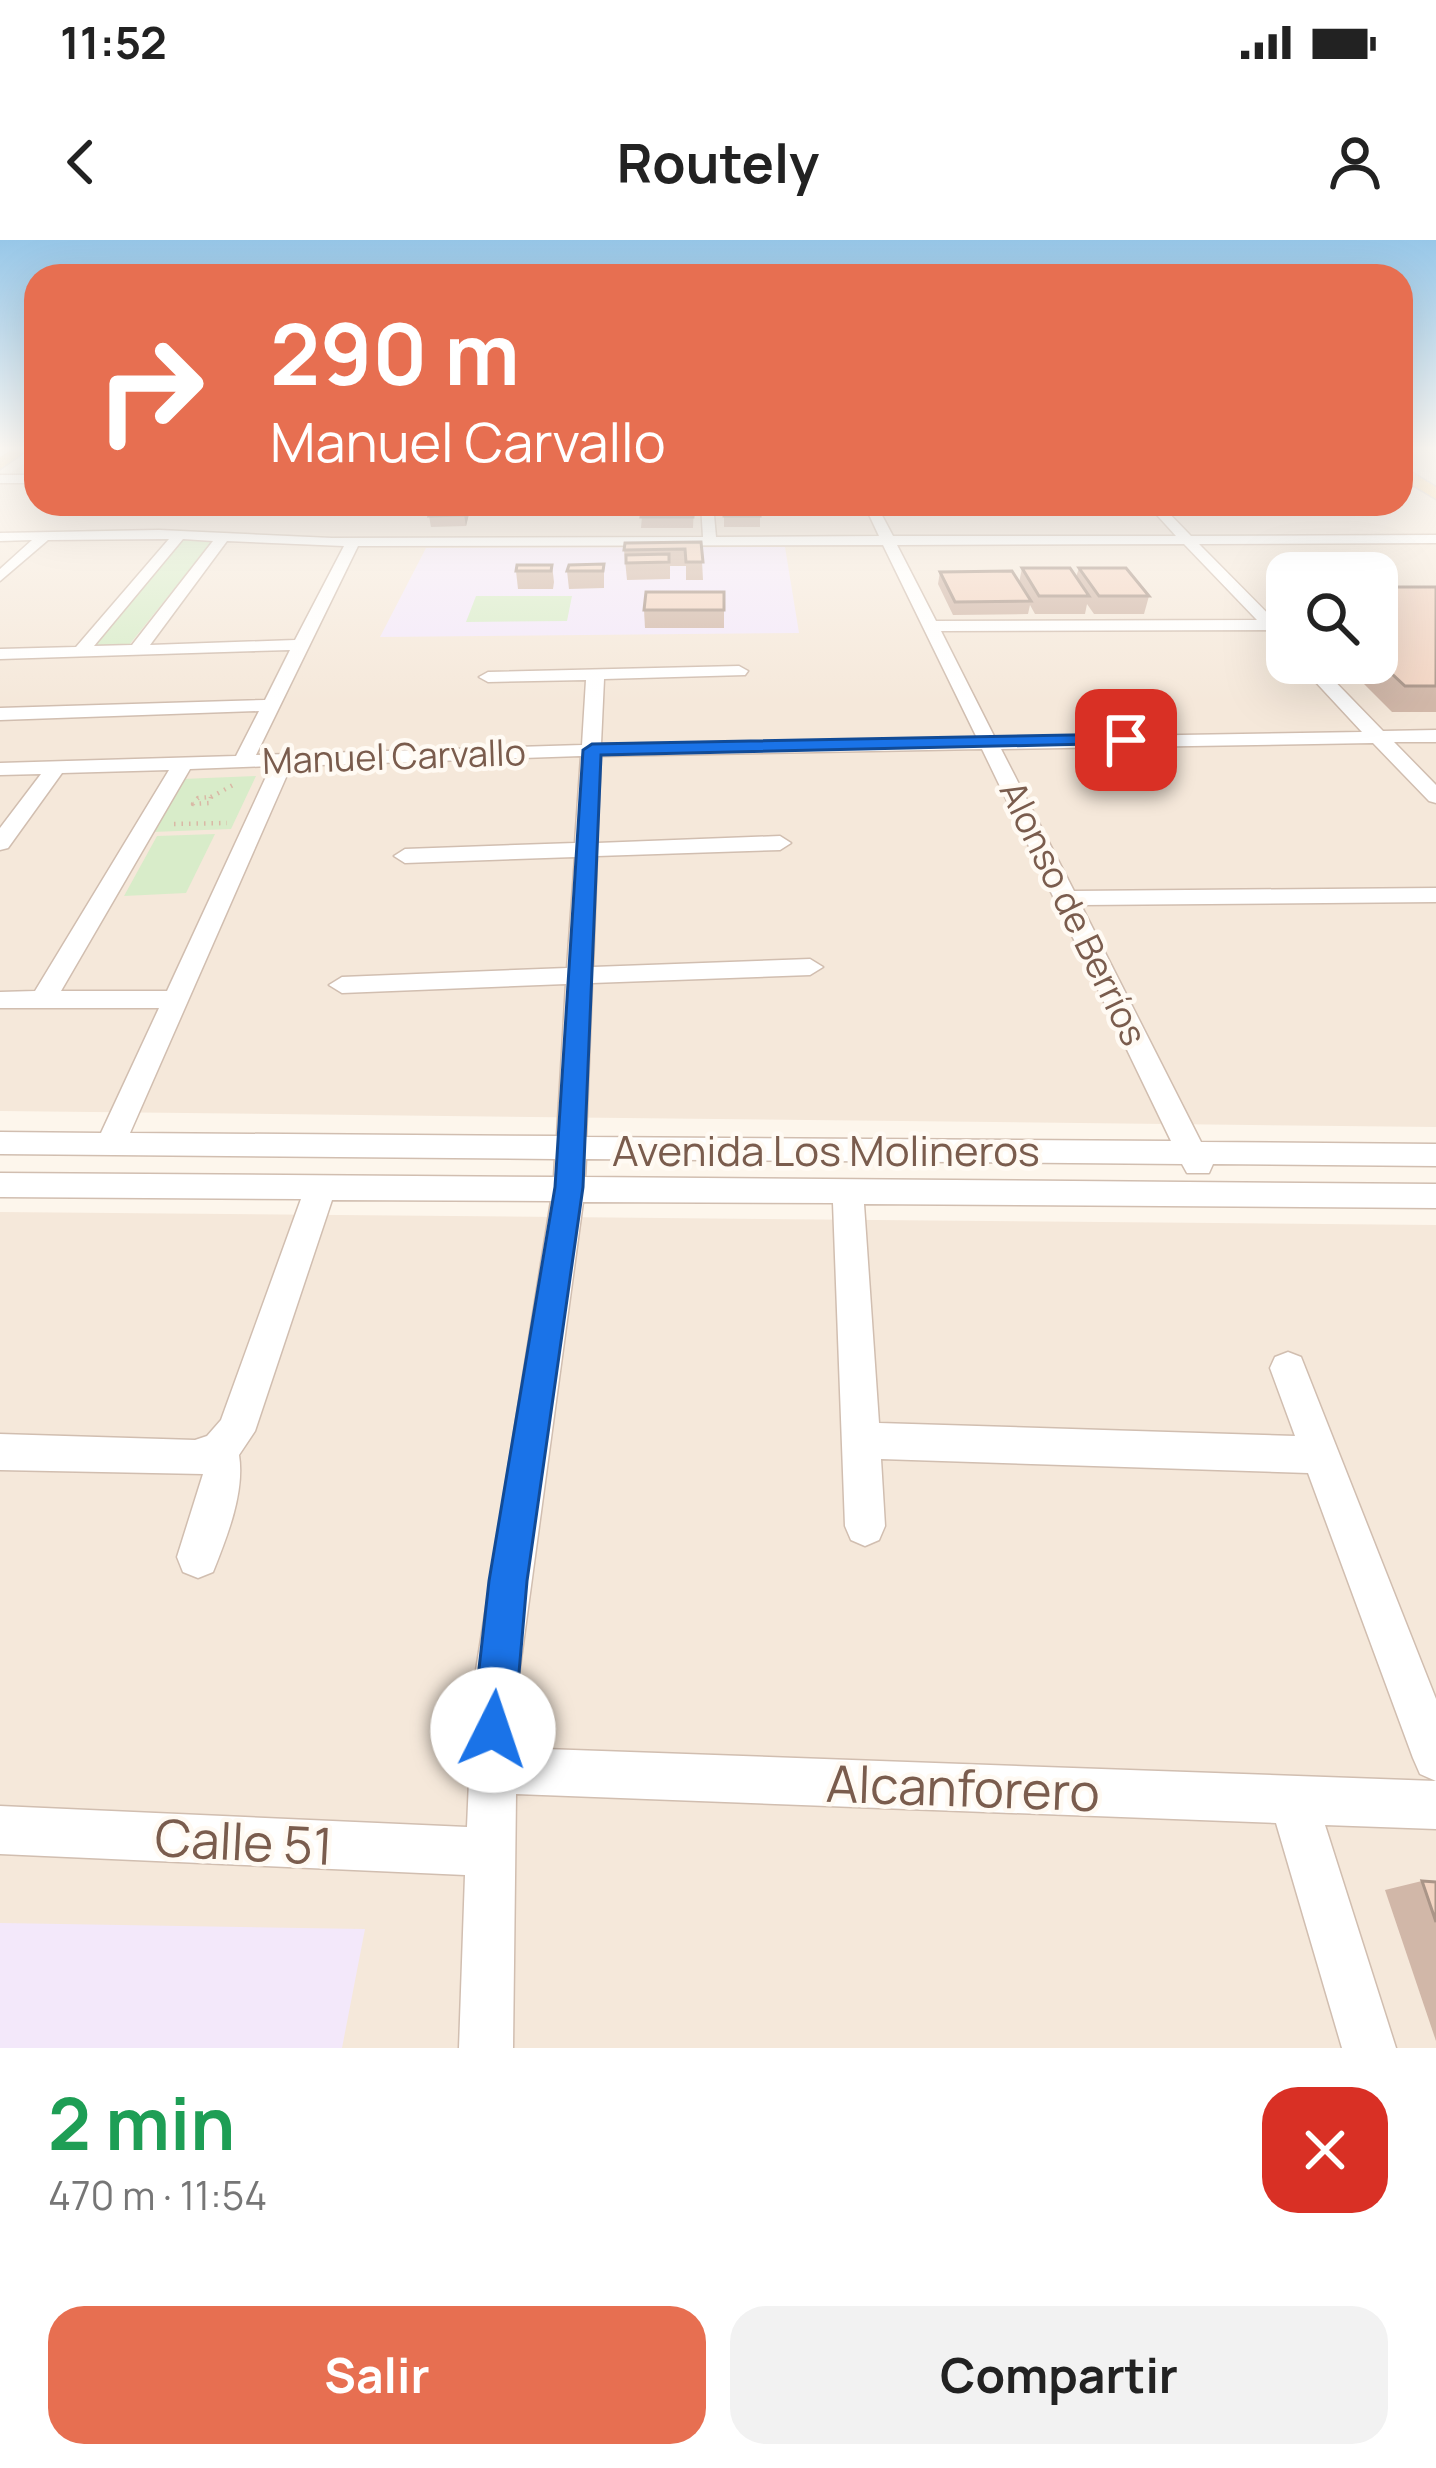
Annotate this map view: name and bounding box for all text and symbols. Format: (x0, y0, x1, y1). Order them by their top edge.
text: 11:52 (60, 11, 167, 73)
text: Routely (617, 125, 819, 199)
icon: back (48, 129, 114, 195)
icon: person (1322, 129, 1388, 195)
text: 290 m (270, 295, 520, 410)
icon: right (72, 312, 228, 468)
text: Manuel Carvallo (270, 404, 666, 478)
map controls (1266, 552, 1398, 684)
button: search (1266, 552, 1398, 684)
pin (1075, 689, 1177, 791)
icon: arrive (1093, 707, 1159, 773)
street label: Manuel Carvallo (261, 727, 527, 785)
street label: Alonso de Berríos (989, 773, 1159, 1053)
street label: Avenida Los Molineros (612, 1121, 1040, 1179)
position arrow (430, 1667, 556, 1793)
street label: Alcanforero (825, 1748, 1101, 1826)
street label: Calle 51 (153, 1802, 335, 1880)
text: 2 min (48, 2073, 235, 2172)
button: close (1262, 2087, 1388, 2213)
text: 470 m · 11:54 (48, 2168, 267, 2222)
button: Salir (48, 2306, 706, 2444)
button: Compartir (730, 2306, 1388, 2444)

